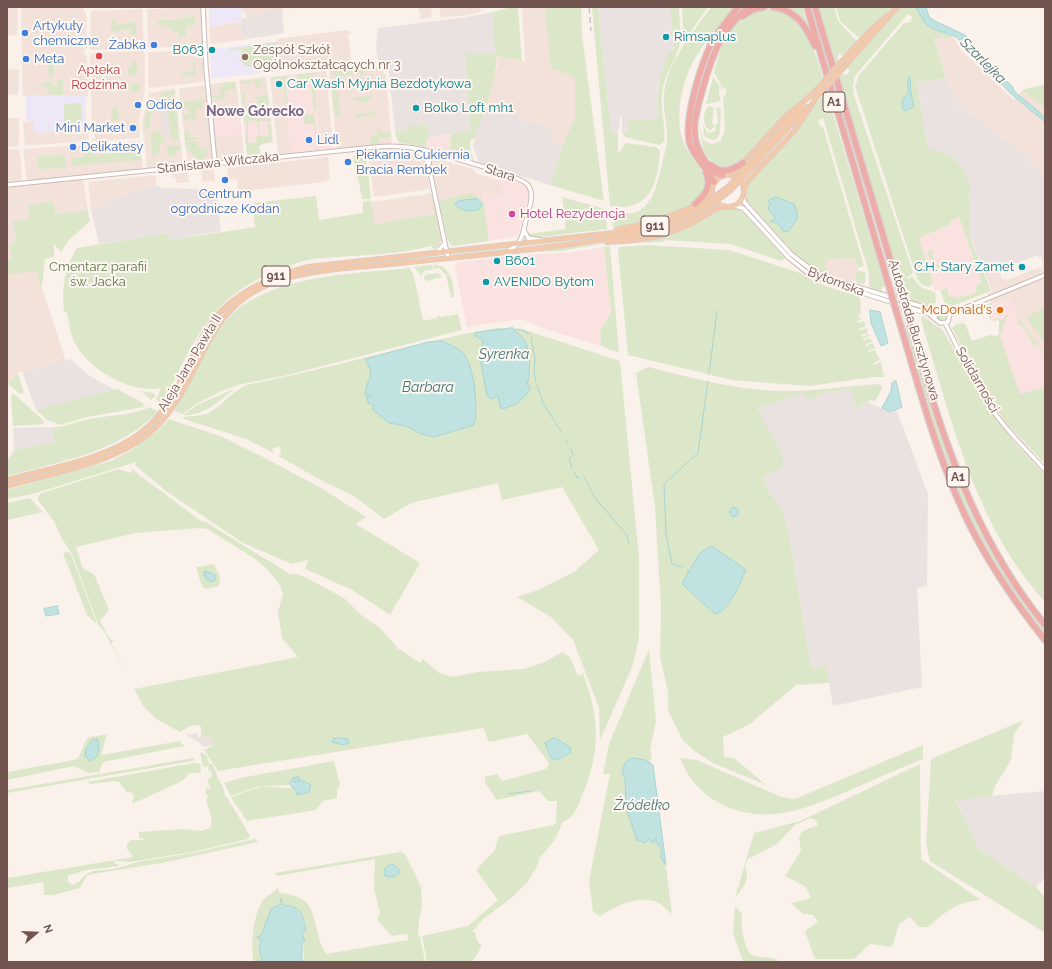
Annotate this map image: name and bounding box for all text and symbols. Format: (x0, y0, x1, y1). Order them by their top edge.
place label: Artykuły chemiczne (33, 18, 99, 49)
marker: Artykuły chemiczne (20, 28, 30, 38)
place label: Rimsaplus (674, 29, 736, 45)
marker: Rimsaplus (661, 32, 671, 42)
water label: Szarlejka (957, 35, 1009, 87)
place label: Żabka (109, 37, 146, 53)
marker: Żabka (149, 40, 159, 50)
place label: B063 (173, 42, 204, 58)
place label: Zespół Szkół Ogólnokształcących nr 3 (253, 42, 401, 73)
marker: B063 (207, 45, 217, 55)
place label: Meta (34, 51, 64, 67)
marker: Apteka Rodzinna (94, 51, 104, 61)
marker: Zespół Szkół Ogólnokształcących nr 3 (240, 52, 250, 62)
marker: Meta (21, 54, 31, 64)
place label: Apteka Rodzinna (71, 62, 127, 93)
place label: Car Wash Myjnia Bezdotykowa (287, 76, 471, 92)
marker: Car Wash Myjnia Bezdotykowa (274, 79, 284, 89)
road number: A1 (823, 92, 845, 112)
place label: Odido (146, 97, 183, 113)
marker: Odido (133, 100, 143, 110)
place label: Bolko Loft mh1 (424, 100, 514, 116)
marker: Bolko Loft mh1 (411, 103, 421, 113)
district label: Nowe Górecko (206, 104, 304, 120)
place label: Mini Market (56, 120, 125, 136)
marker: Mini Market (128, 123, 138, 133)
place label: Lidl (317, 132, 339, 148)
marker: Lidl (304, 135, 314, 145)
place label: Delikatesy (81, 139, 143, 155)
marker: Delikatesy (68, 142, 78, 152)
place label: Piekarnia Cukiernia Bracia Rembek (356, 147, 470, 178)
street label: Stanisława Witczaka (156, 149, 280, 177)
marker: Piekarnia Cukiernia Bracia Rembek (343, 157, 353, 167)
street label: Stara (483, 161, 517, 185)
marker: Centrum ogrodnicze Kodan (220, 175, 230, 185)
place label: Centrum ogrodnicze Kodan (170, 186, 280, 217)
place label: Hotel Rezydencja (520, 206, 625, 222)
marker: Hotel Rezydencja (507, 209, 517, 219)
road number: 911 (641, 216, 669, 236)
place label: B601 (505, 253, 535, 269)
marker: B601 (492, 256, 502, 266)
street label: Autostrada Bursztynowa (885, 258, 943, 402)
park label: Cmentarz parafii św. Jacka (49, 259, 147, 290)
place label: C.H. Stary Zamet (914, 259, 1014, 275)
marker: C.H. Stary Zamet (1017, 262, 1027, 272)
street label: Bytomska (805, 264, 867, 300)
road number: 911 (262, 266, 290, 286)
place label: AVENIDO Bytom (494, 274, 594, 290)
marker: AVENIDO Bytom (481, 277, 491, 287)
place label: McDonald's (922, 302, 992, 318)
marker: McDonald's (995, 305, 1005, 315)
street label: Aleja Jana Pawła II (155, 312, 225, 414)
street label: Solidarności (952, 344, 1002, 416)
water label: Syrenka (479, 347, 529, 363)
water label: Barbara (402, 380, 454, 396)
road number: A1 (947, 467, 969, 487)
water label: Źródełko (614, 798, 670, 814)
north arrow (16, 913, 56, 953)
text: N (40, 923, 55, 935)

